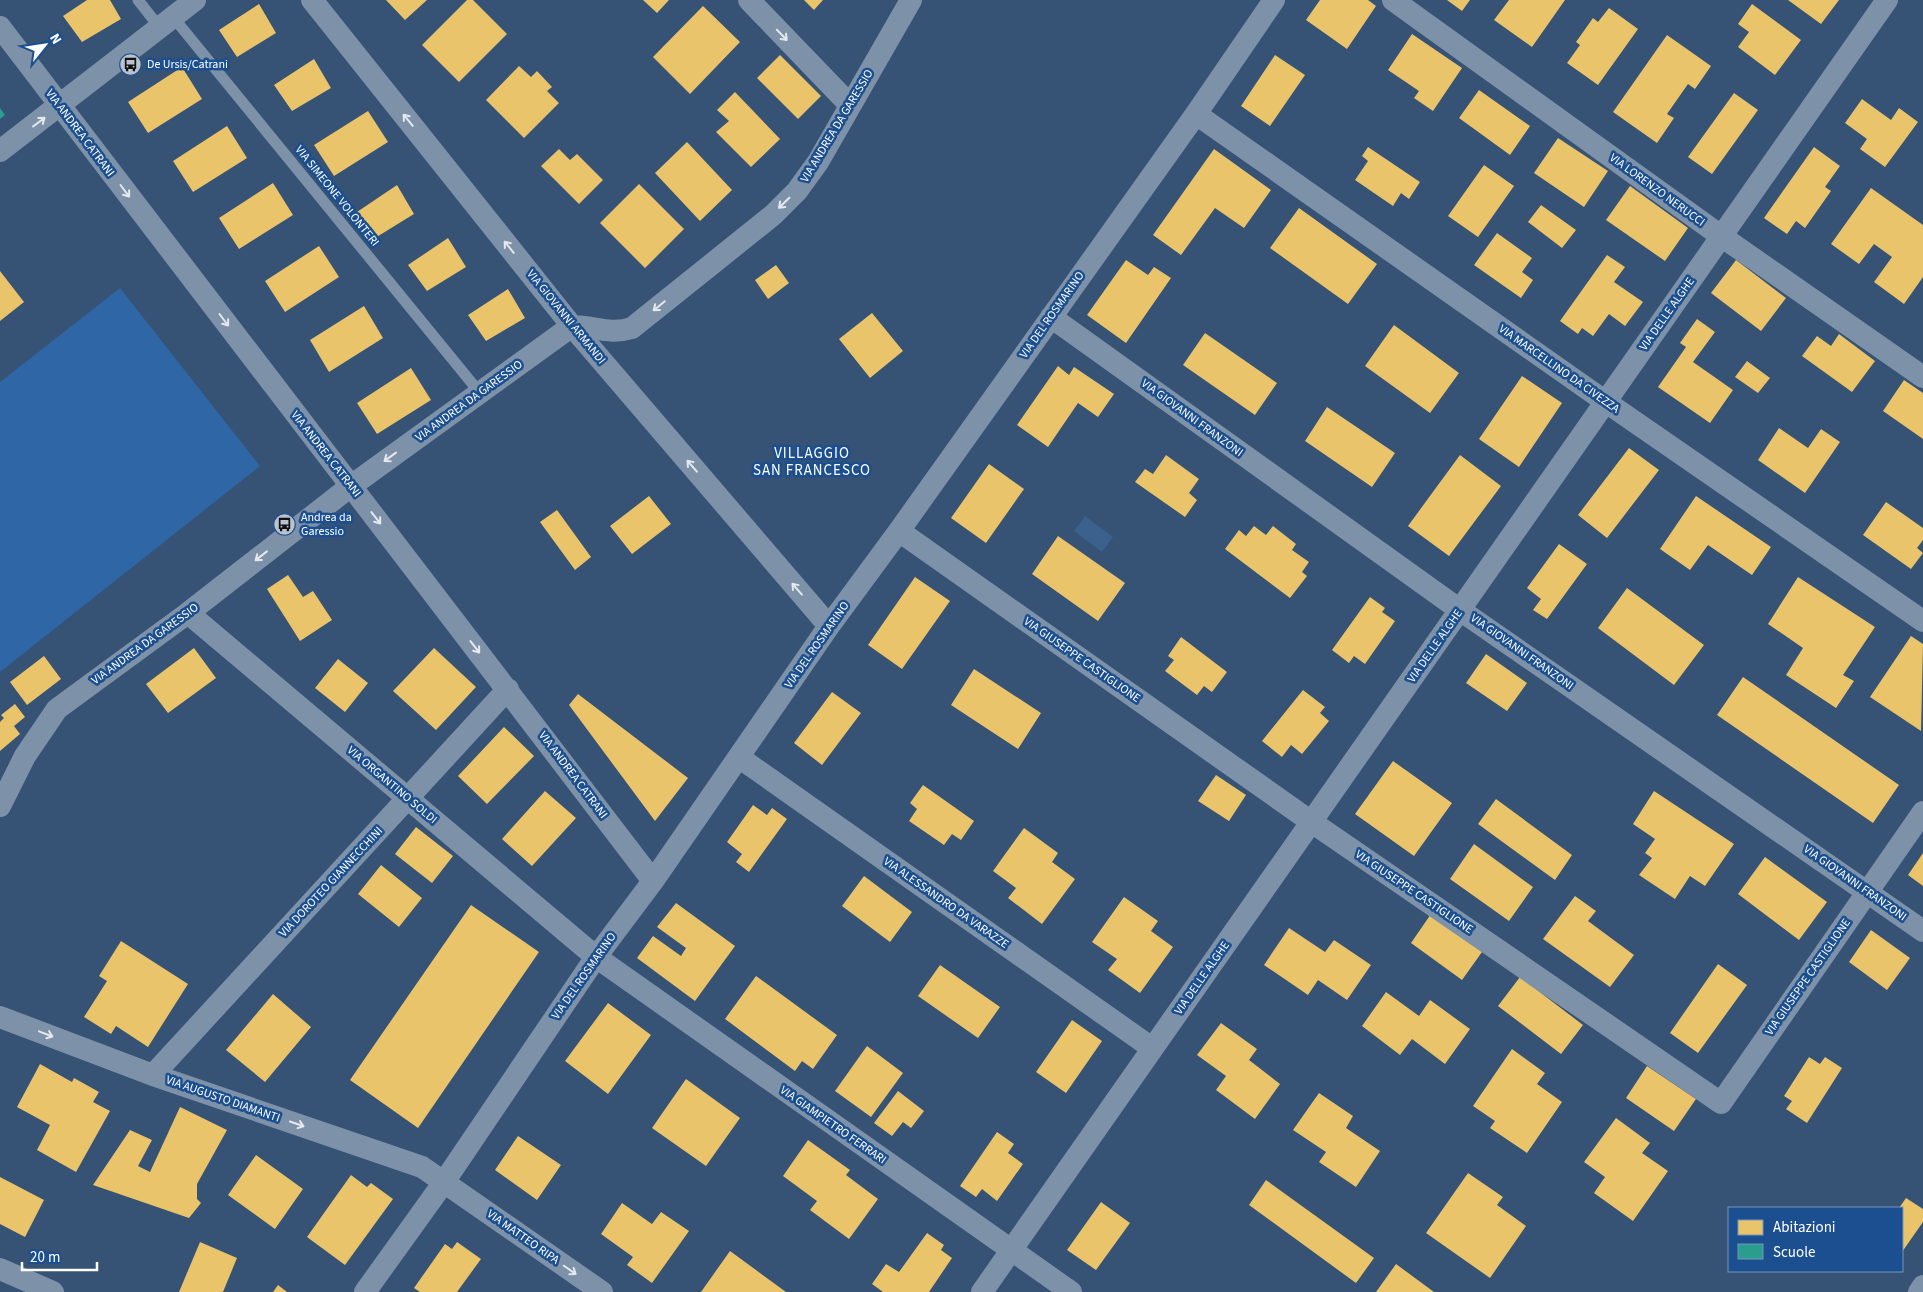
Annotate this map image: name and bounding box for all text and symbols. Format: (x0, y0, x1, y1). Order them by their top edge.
north arrow (20, 20, 70, 70)
one-way arrow (776, 29, 789, 41)
text: N (44, 30, 66, 48)
bus stop icon: De Ursis/Catrani (119, 52, 143, 76)
place label: De Ursis/Catrani (147, 56, 228, 73)
street label: VIA ANDREA DA GARESSIO (797, 66, 878, 186)
street label: VIA ANDREA CATRANI (42, 86, 118, 180)
one-way arrow (402, 114, 413, 127)
one-way arrow (32, 117, 46, 127)
street label: VIA SIMEONE VOLONTERI (291, 142, 383, 250)
street label: VIA LORENZO NERUCCI (1606, 149, 1708, 231)
one-way arrow (119, 184, 130, 197)
one-way arrow (779, 197, 791, 209)
one-way arrow (504, 240, 514, 254)
street label: VIA GIOVANNI ARMANDI (523, 266, 609, 368)
street label: VIA DEL ROSMARINO (1016, 268, 1088, 362)
street label: VIA DELLE ALGHE (1635, 274, 1699, 354)
one-way arrow (653, 301, 666, 312)
one-way arrow (218, 313, 229, 326)
street label: VIA MARCELLINO DA CIVEZZA (1495, 321, 1623, 418)
street label: VIA ANDREA DA GARESSIO (412, 356, 526, 446)
street label: VIA GIOVANNI FRANZONI (1137, 375, 1247, 461)
street label: VIA ANDREA CATRANI (287, 407, 365, 501)
district label: VILLAGGIO SAN FRANCESCO (753, 443, 871, 481)
one-way arrow (384, 452, 398, 463)
one-way arrow (686, 459, 697, 472)
place label: Andrea da Garessio (301, 509, 352, 540)
one-way arrow (371, 511, 381, 525)
bus stop icon: Andrea da Garessio (273, 512, 297, 536)
one-way arrow (254, 551, 268, 561)
one-way arrow (792, 583, 803, 596)
street label: VIA DEL ROSMARINO (781, 598, 853, 692)
street label: VIA ANDREA DA GARESSIO (88, 599, 202, 689)
street label: VIA DELLE ALGHE (1403, 606, 1467, 686)
street label: VIA GIOVANNI FRANZONI (1467, 610, 1577, 694)
street label: VIA GIUSEPPE CASTIGLIONE (1020, 613, 1144, 707)
one-way arrow (470, 640, 481, 653)
street label: VIA ANDREA CATRANI (535, 728, 611, 822)
street label: VIA ORGANTINO SOLDI (343, 742, 441, 828)
street label: VIA DOROTEO GIANNECCHINI (275, 823, 387, 941)
street label: VIA GIOVANNI FRANZONI (1800, 841, 1910, 925)
street label: VIA GIUSEPPE CASTIGLIONE (1352, 846, 1476, 938)
street label: VIA ALESSANDRO DA VARAZZE (880, 853, 1012, 953)
street label: VIA GIUSEPPE CASTIGLIONE (1761, 915, 1855, 1039)
street label: VIA DEL ROSMARINO (548, 929, 620, 1023)
street label: VIA DELLE ALGHE (1170, 938, 1234, 1018)
one-way arrow (37, 1030, 53, 1039)
street label: VIA AUGUSTO DIAMANTI (164, 1071, 282, 1127)
street label: VIA GIAMPIETRO FERRARI (776, 1082, 890, 1168)
one-way arrow (289, 1120, 305, 1130)
street label: VIA MATTEO RIPA (483, 1206, 563, 1269)
legend (1728, 1207, 1903, 1272)
text: Abitazioni (1773, 1217, 1836, 1238)
scale bar (22, 1240, 98, 1272)
text: Scuole (1773, 1242, 1815, 1263)
text: 20 m (30, 1247, 60, 1268)
one-way arrow (563, 1265, 577, 1275)

